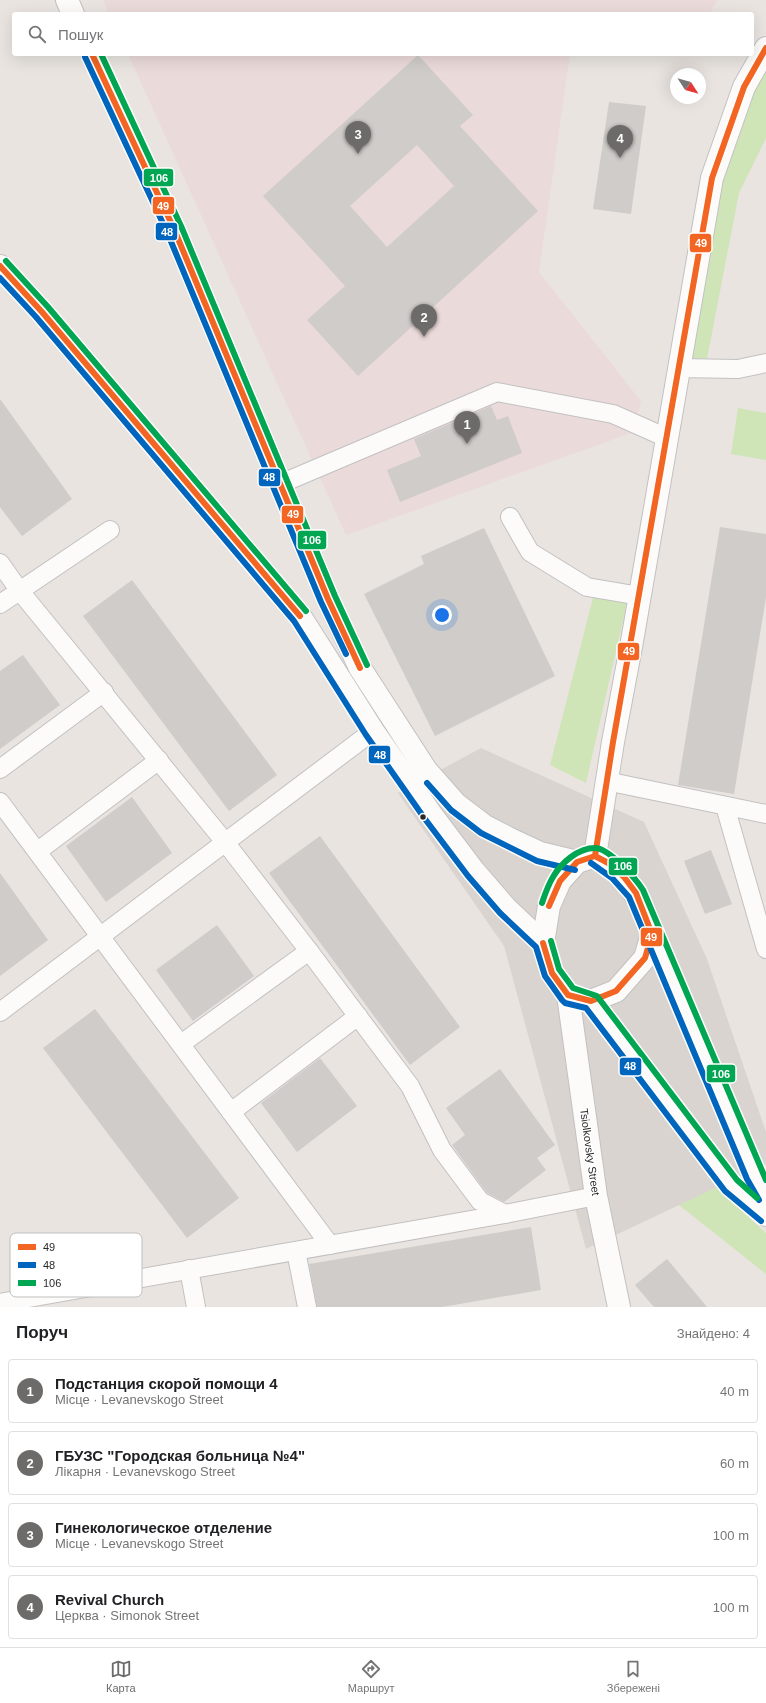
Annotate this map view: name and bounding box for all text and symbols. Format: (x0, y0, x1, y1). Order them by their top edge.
search box (12, 12, 754, 56)
icon: search (26, 23, 48, 45)
text: Пошук (58, 26, 103, 43)
north arrow (670, 68, 706, 104)
pin: 3 (345, 121, 371, 154)
pin: 4 (607, 125, 633, 158)
line badge: 106 (143, 168, 174, 187)
text: 106 (150, 172, 168, 184)
line badge: 49 (152, 196, 175, 215)
text: 49 (157, 200, 169, 212)
line badge: 48 (155, 222, 178, 241)
text: 48 (161, 226, 173, 238)
line badge: 49 (689, 233, 712, 253)
text: 49 (695, 237, 707, 249)
pin: 2 (411, 304, 437, 337)
pin: 1 (454, 411, 480, 444)
line badge: 48 (258, 468, 281, 487)
text: 48 (263, 471, 275, 483)
line badge: 49 (281, 505, 304, 524)
text: 49 (287, 508, 299, 520)
line badge: 106 (297, 530, 327, 550)
text: 106 (303, 534, 321, 546)
your location (432, 605, 452, 625)
line badge: 49 (617, 642, 640, 661)
text: 49 (623, 645, 635, 657)
line badge: 48 (368, 745, 391, 764)
text: 48 (374, 749, 386, 761)
unlabelled marker (418, 812, 428, 822)
line badge: 106 (608, 857, 638, 876)
text: 106 (614, 860, 632, 872)
line badge: 49 (640, 927, 663, 947)
text: 49 (645, 931, 657, 943)
line badge: 48 (619, 1057, 642, 1076)
text: 48 (624, 1060, 636, 1072)
line badge: 106 (706, 1064, 736, 1083)
text: 106 (712, 1068, 730, 1080)
street label: Tsiolkovsky Street (578, 1108, 602, 1196)
legend (10, 1233, 142, 1297)
text: 49 (43, 1241, 55, 1253)
text: 48 (43, 1259, 55, 1271)
text: 106 (43, 1277, 61, 1289)
text: Поруч (16, 1323, 68, 1342)
text: Знайдено: 4 (677, 1326, 750, 1341)
text: Подстанция скорой помощи 4 (55, 1375, 278, 1392)
text: 1 (26, 1384, 34, 1399)
text: 40 m (720, 1384, 749, 1399)
text: Місце · Levanevskogo Street (55, 1392, 223, 1407)
text: ГБУЗС "Городская больница №4" (55, 1447, 305, 1464)
text: 2 (26, 1456, 34, 1471)
text: 60 m (720, 1456, 749, 1471)
text: Лікарня · Levanevskogo Street (55, 1464, 235, 1479)
text: Гинекологическое отделение (55, 1519, 272, 1536)
text: 3 (26, 1528, 34, 1543)
text: 100 m (713, 1528, 749, 1543)
text: Місце · Levanevskogo Street (55, 1536, 223, 1551)
text: Revival Church (55, 1591, 164, 1608)
text: 4 (26, 1600, 34, 1615)
text: 100 m (713, 1600, 749, 1615)
text: Церква · Simonok Street (55, 1608, 199, 1623)
tab: Карта (106, 1658, 136, 1694)
tab: Маршрут (348, 1658, 395, 1694)
tab: Збережені (607, 1658, 660, 1694)

